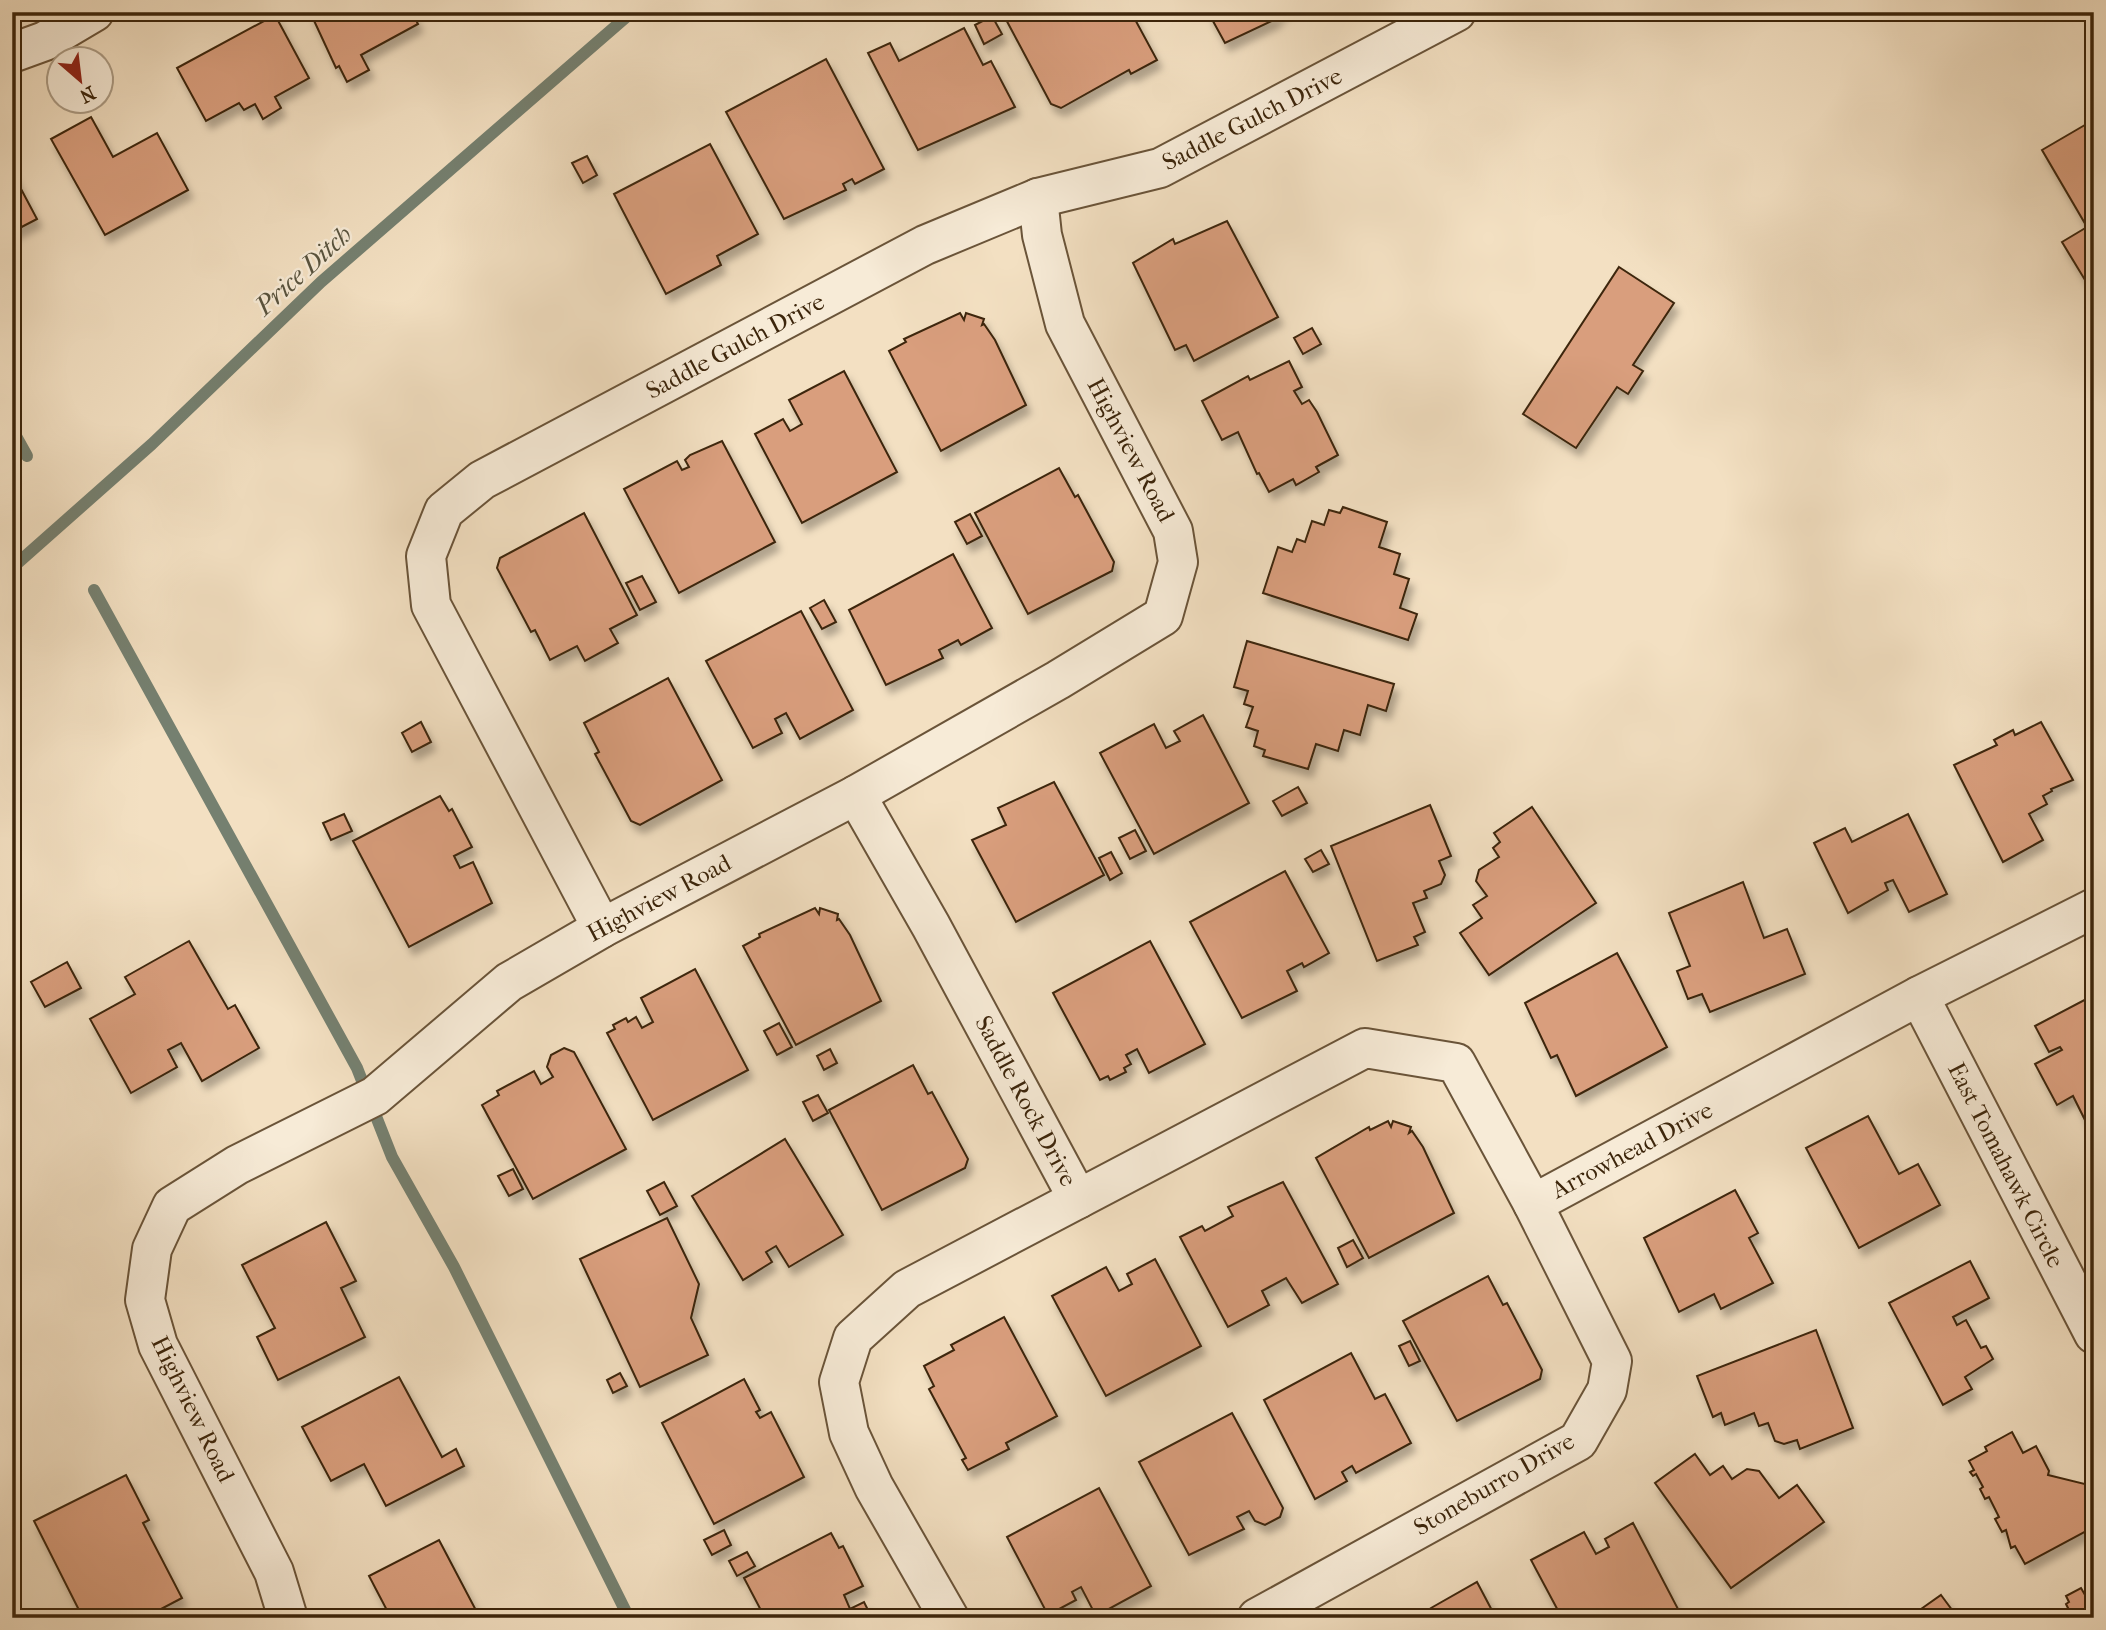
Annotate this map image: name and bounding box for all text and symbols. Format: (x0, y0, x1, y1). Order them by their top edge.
north arrow (46, 46, 116, 116)
street label: Saddle Gulch Drive (1157, 62, 1347, 176)
text: N (75, 81, 99, 107)
water label: Price Ditch (248, 219, 358, 323)
street label: Saddle Gulch Drive (641, 287, 829, 405)
street label: Highview Road (1081, 373, 1181, 528)
street label: Highview Road (582, 848, 737, 948)
street label: Saddle Rock Drive (969, 1011, 1083, 1191)
street label: East Tomahawk Circle (1942, 1058, 2070, 1272)
street label: Arrowhead Drive (1546, 1096, 1717, 1205)
street label: Highview Road (146, 1331, 241, 1487)
street label: Stoneburro Drive (1409, 1427, 1579, 1541)

